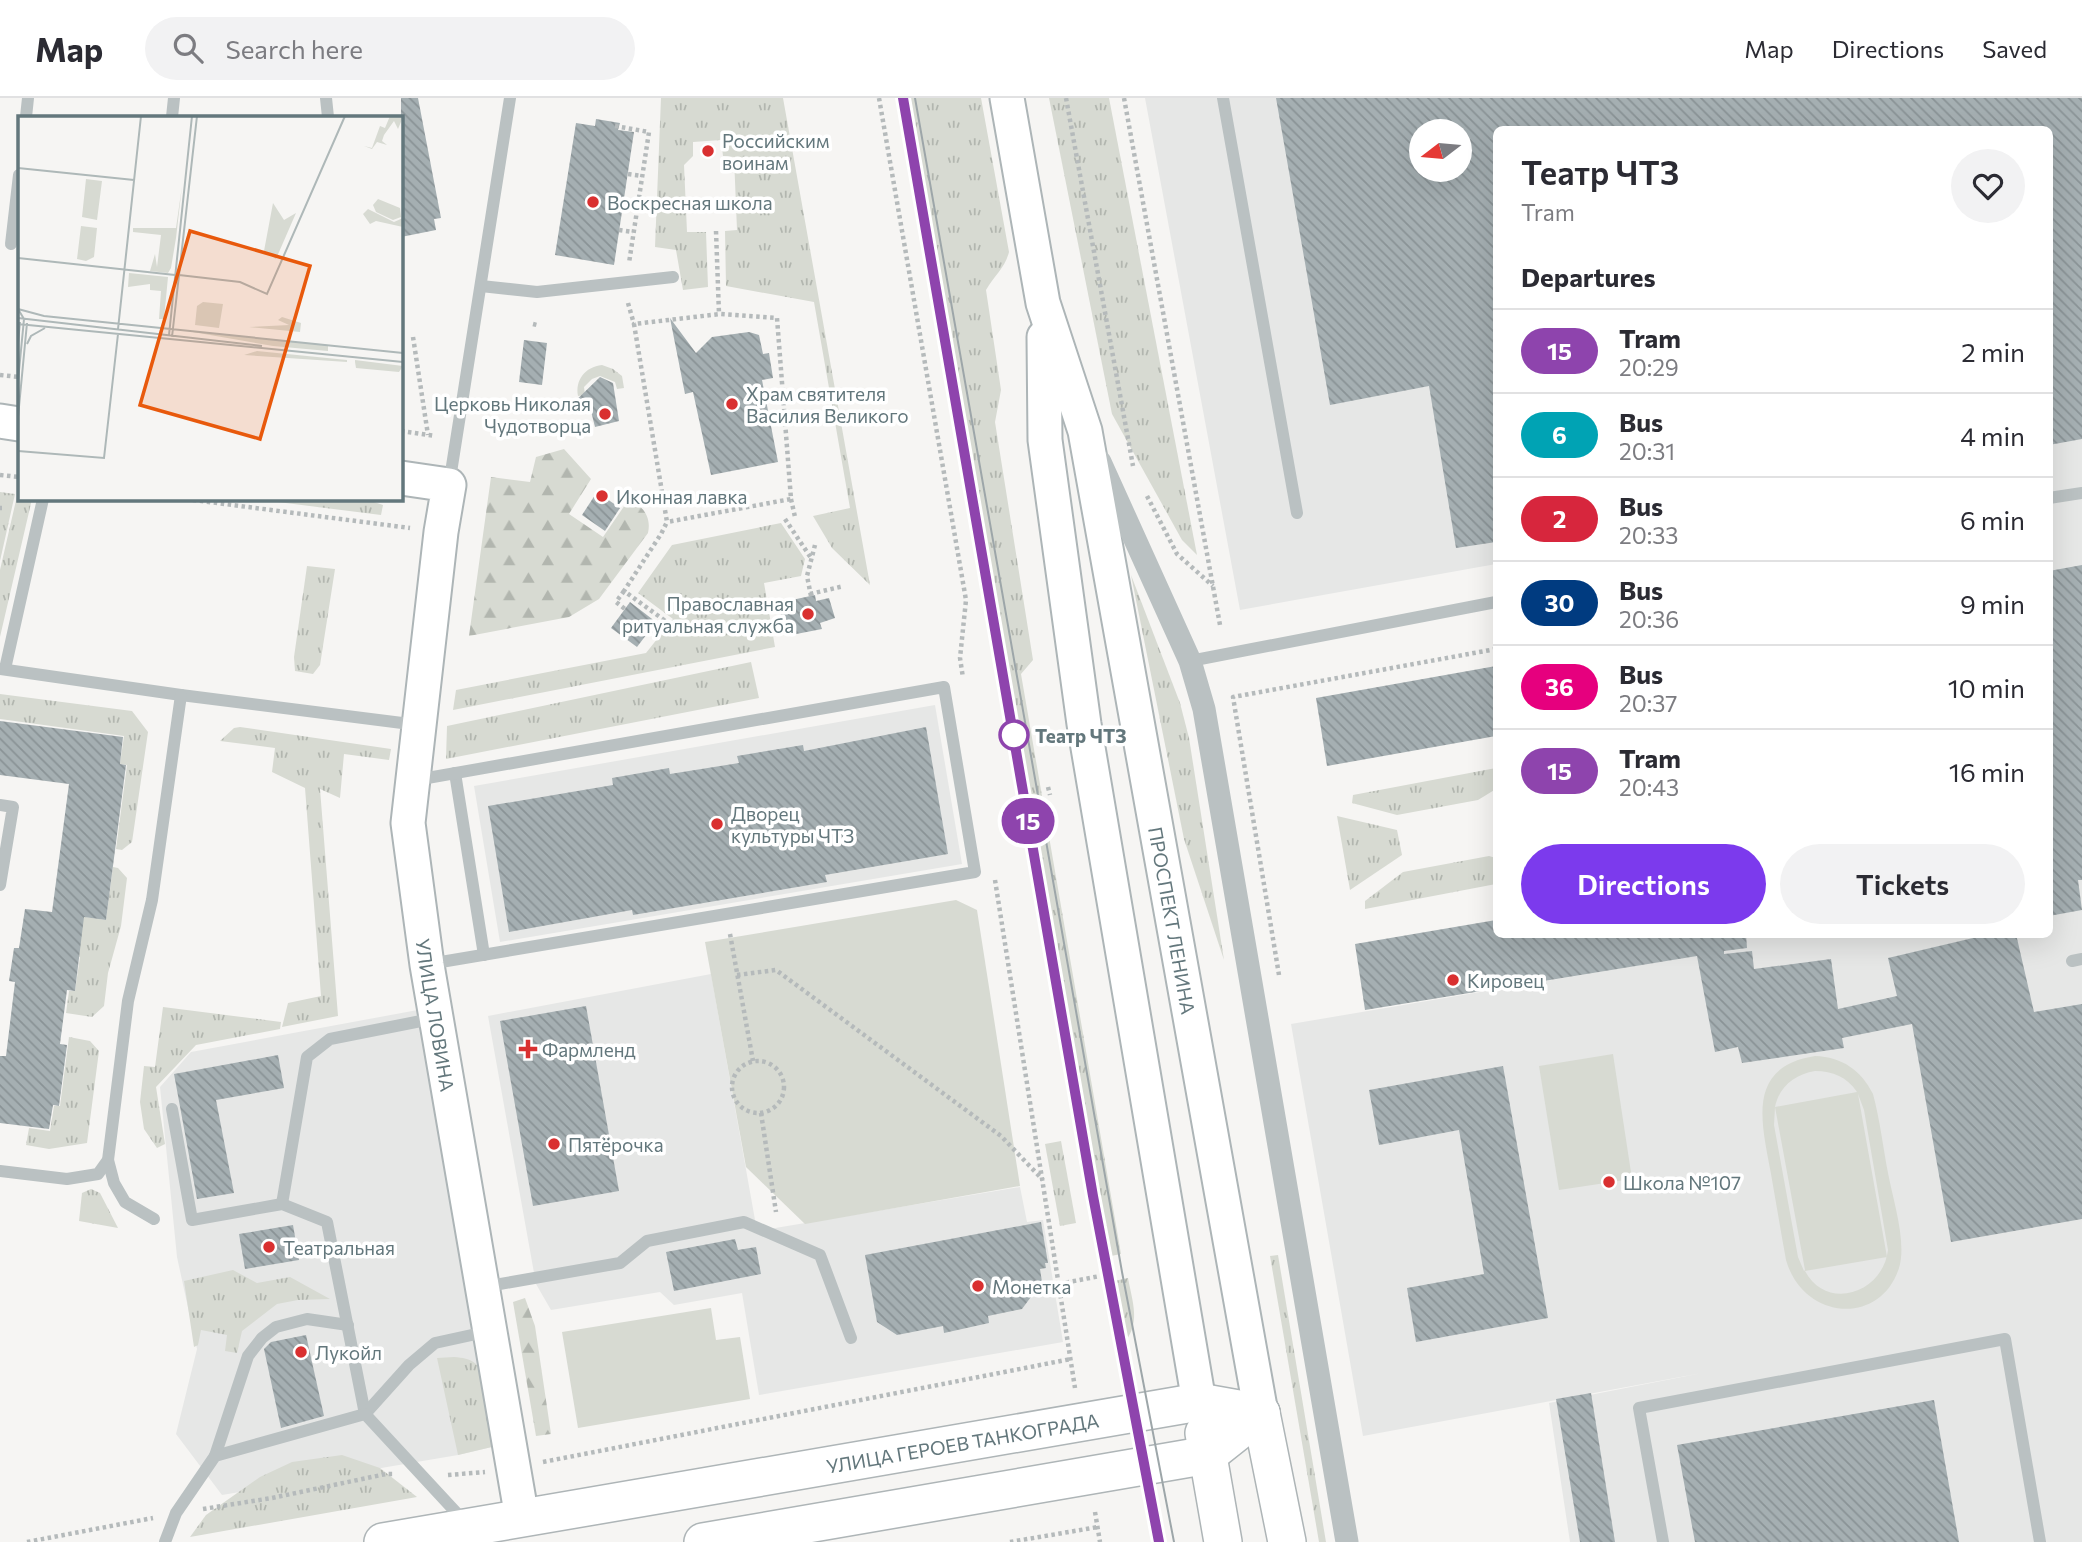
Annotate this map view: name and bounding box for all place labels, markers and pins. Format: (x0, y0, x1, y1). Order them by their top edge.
place label: Российским воинам (722, 129, 830, 174)
marker: Российским воинам (700, 143, 716, 159)
place label: Воскресная школа (607, 191, 773, 214)
marker: Воскресная школа (585, 194, 601, 210)
place label: Храм святителя Василия Великого (746, 382, 909, 427)
place label: Церковь Николая Чудотворца (434, 392, 591, 437)
marker: Храм святителя Василия Великого (724, 396, 740, 412)
marker: Церковь Николая Чудотворца (597, 406, 613, 422)
place label: Иконная лавка (616, 485, 747, 508)
marker: Иконная лавка (594, 488, 610, 504)
place label: Православная ритуальная служба (622, 592, 794, 637)
marker: Православная ритуальная служба (800, 606, 816, 622)
marker: Театр ЧТЗ (999, 720, 1029, 750)
place label: Театр ЧТЗ (1035, 724, 1126, 747)
place label: Дворец культуры ЧТЗ (731, 802, 854, 847)
marker: Дворец культуры ЧТЗ (709, 816, 725, 832)
place label: Кировец (1467, 969, 1544, 992)
marker: Кировец (1445, 972, 1461, 988)
place label: Фармленд (542, 1038, 636, 1061)
marker: Фармленд (520, 1041, 536, 1057)
place label: Пятёрочка (568, 1133, 664, 1156)
marker: Пятёрочка (546, 1136, 562, 1152)
place label: Школа №107 (1623, 1171, 1741, 1194)
marker: Школа №107 (1601, 1174, 1617, 1190)
place label: Театральная (283, 1236, 395, 1259)
marker: Театральная (261, 1239, 277, 1255)
place label: Монетка (992, 1275, 1071, 1298)
marker: Монетка (970, 1278, 986, 1294)
place label: Лукойл (315, 1341, 382, 1364)
marker: Лукойл (293, 1344, 309, 1360)

